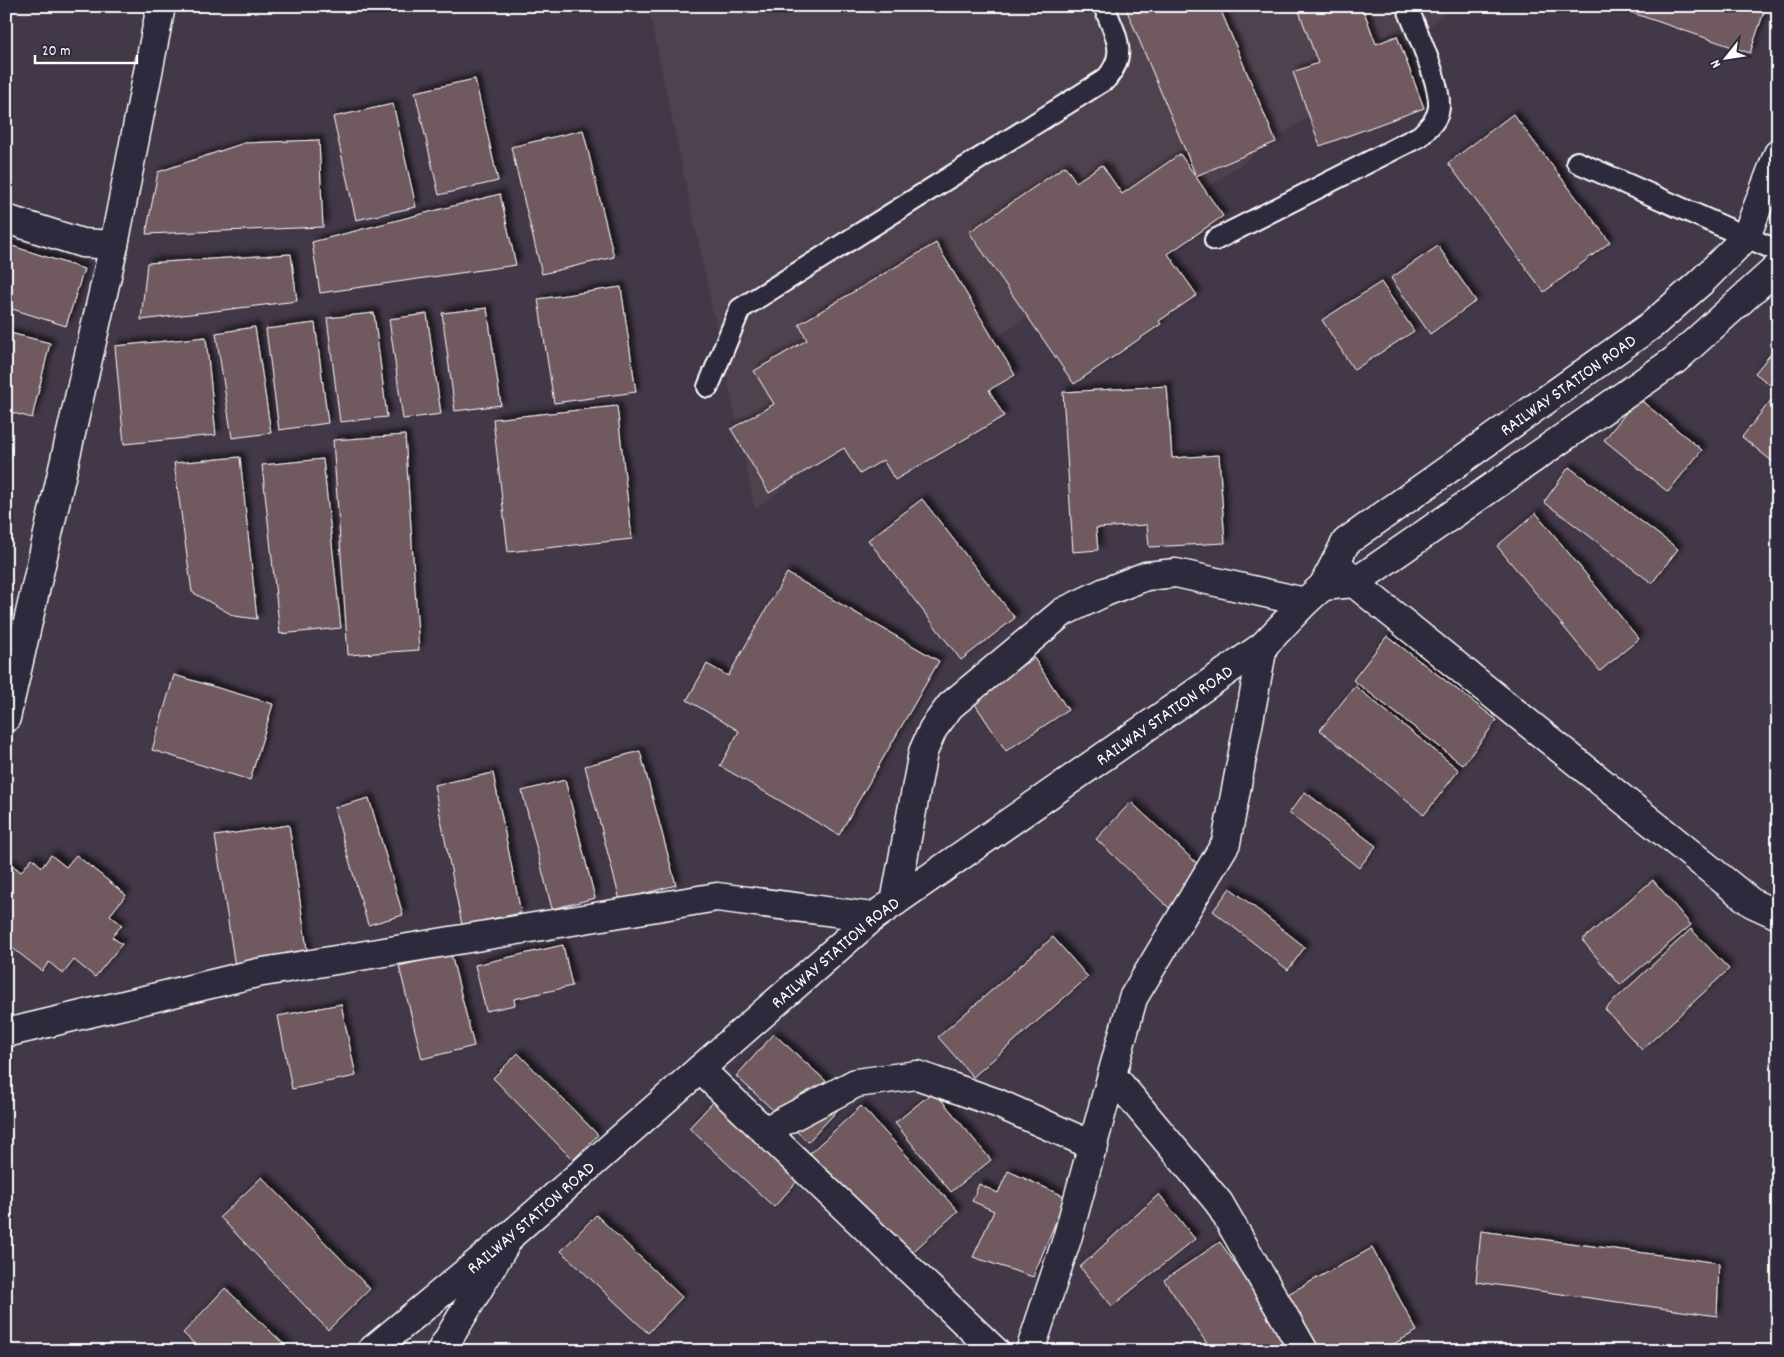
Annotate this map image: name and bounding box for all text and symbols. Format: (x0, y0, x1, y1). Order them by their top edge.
scale bar (35, 32, 138, 64)
north arrow (1702, 32, 1752, 82)
text: 20 m (42, 41, 70, 63)
text: N (1706, 55, 1727, 71)
street label: RAILWAY STATION ROAD (1496, 330, 1642, 444)
street label: RAILWAY STATION ROAD (1092, 660, 1239, 773)
street label: RAILWAY STATION ROAD (767, 892, 906, 1016)
street label: RAILWAY STATION ROAD (462, 1157, 601, 1281)

